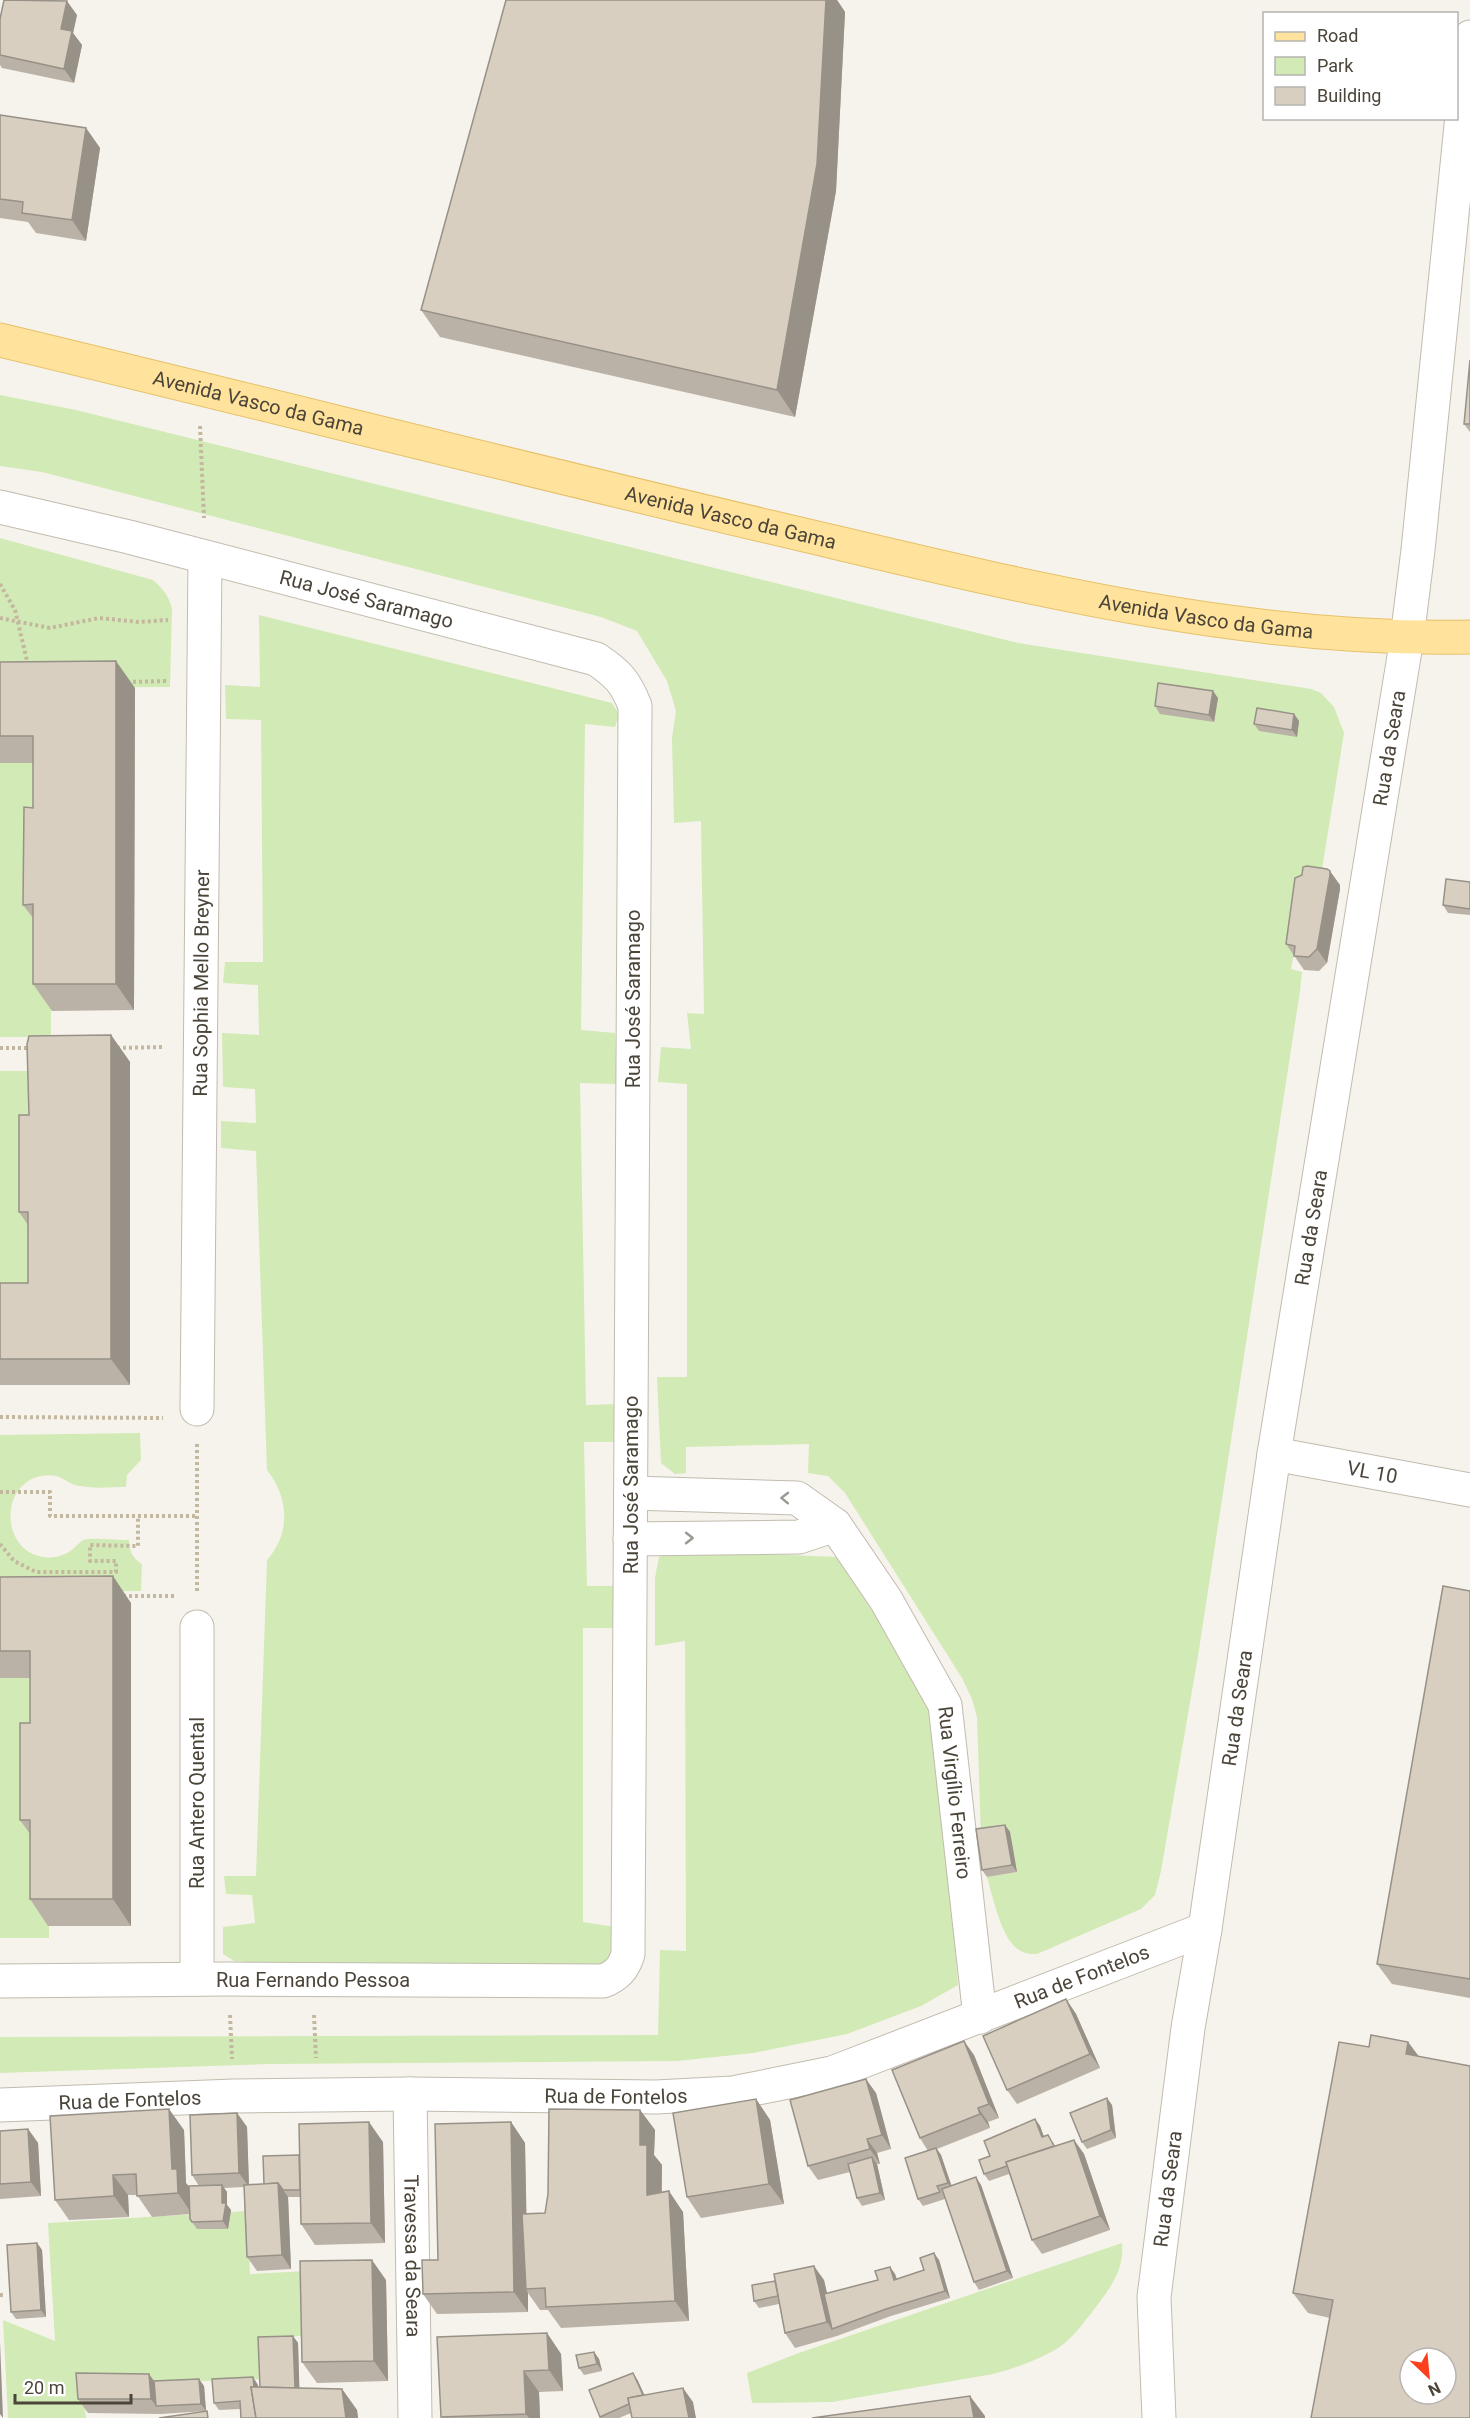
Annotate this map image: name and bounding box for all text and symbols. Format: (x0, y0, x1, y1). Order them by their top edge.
legend (1263, 12, 1458, 120)
text: Road (1317, 25, 1358, 46)
text: Park (1317, 55, 1354, 76)
text: Building (1317, 85, 1381, 106)
street label: Avenida Vasco da Gama (151, 366, 366, 440)
street label: Avenida Vasco da Gama (623, 481, 839, 554)
street label: Rua José Saramago (277, 565, 456, 633)
street label: Avenida Vasco da Gama (1097, 589, 1314, 643)
street label: Rua da Seara (1368, 688, 1410, 808)
street label: Rua Sophia Mello Breyner (188, 869, 214, 1097)
street label: Rua José Saramago (621, 910, 645, 1088)
street label: Rua da Seara (1290, 1168, 1332, 1287)
street label: Rua José Saramago (619, 1396, 643, 1574)
street label: VL 10 (1345, 1456, 1400, 1488)
one-way arrow (781, 1492, 790, 1504)
one-way arrow (684, 1532, 693, 1544)
street label: Rua da Seara (1217, 1648, 1257, 1768)
street label: Rua Virgílio Ferreiro (933, 1705, 976, 1880)
street label: Rua Antero Quental (185, 1717, 209, 1889)
street label: Rua de Fontelos (1011, 1940, 1153, 2014)
street label: Rua Fernando Pessoa (216, 1968, 410, 1992)
street label: Rua de Fontelos (544, 2083, 688, 2109)
street label: Rua de Fontelos (58, 2085, 202, 2115)
street label: Rua da Seara (1148, 2129, 1187, 2249)
street label: Travessa da Seara (399, 2174, 426, 2338)
north arrow (1398, 2346, 1458, 2406)
scale bar (15, 2367, 130, 2405)
text: 20 m (24, 2377, 64, 2398)
text: N (1425, 2378, 1444, 2400)

